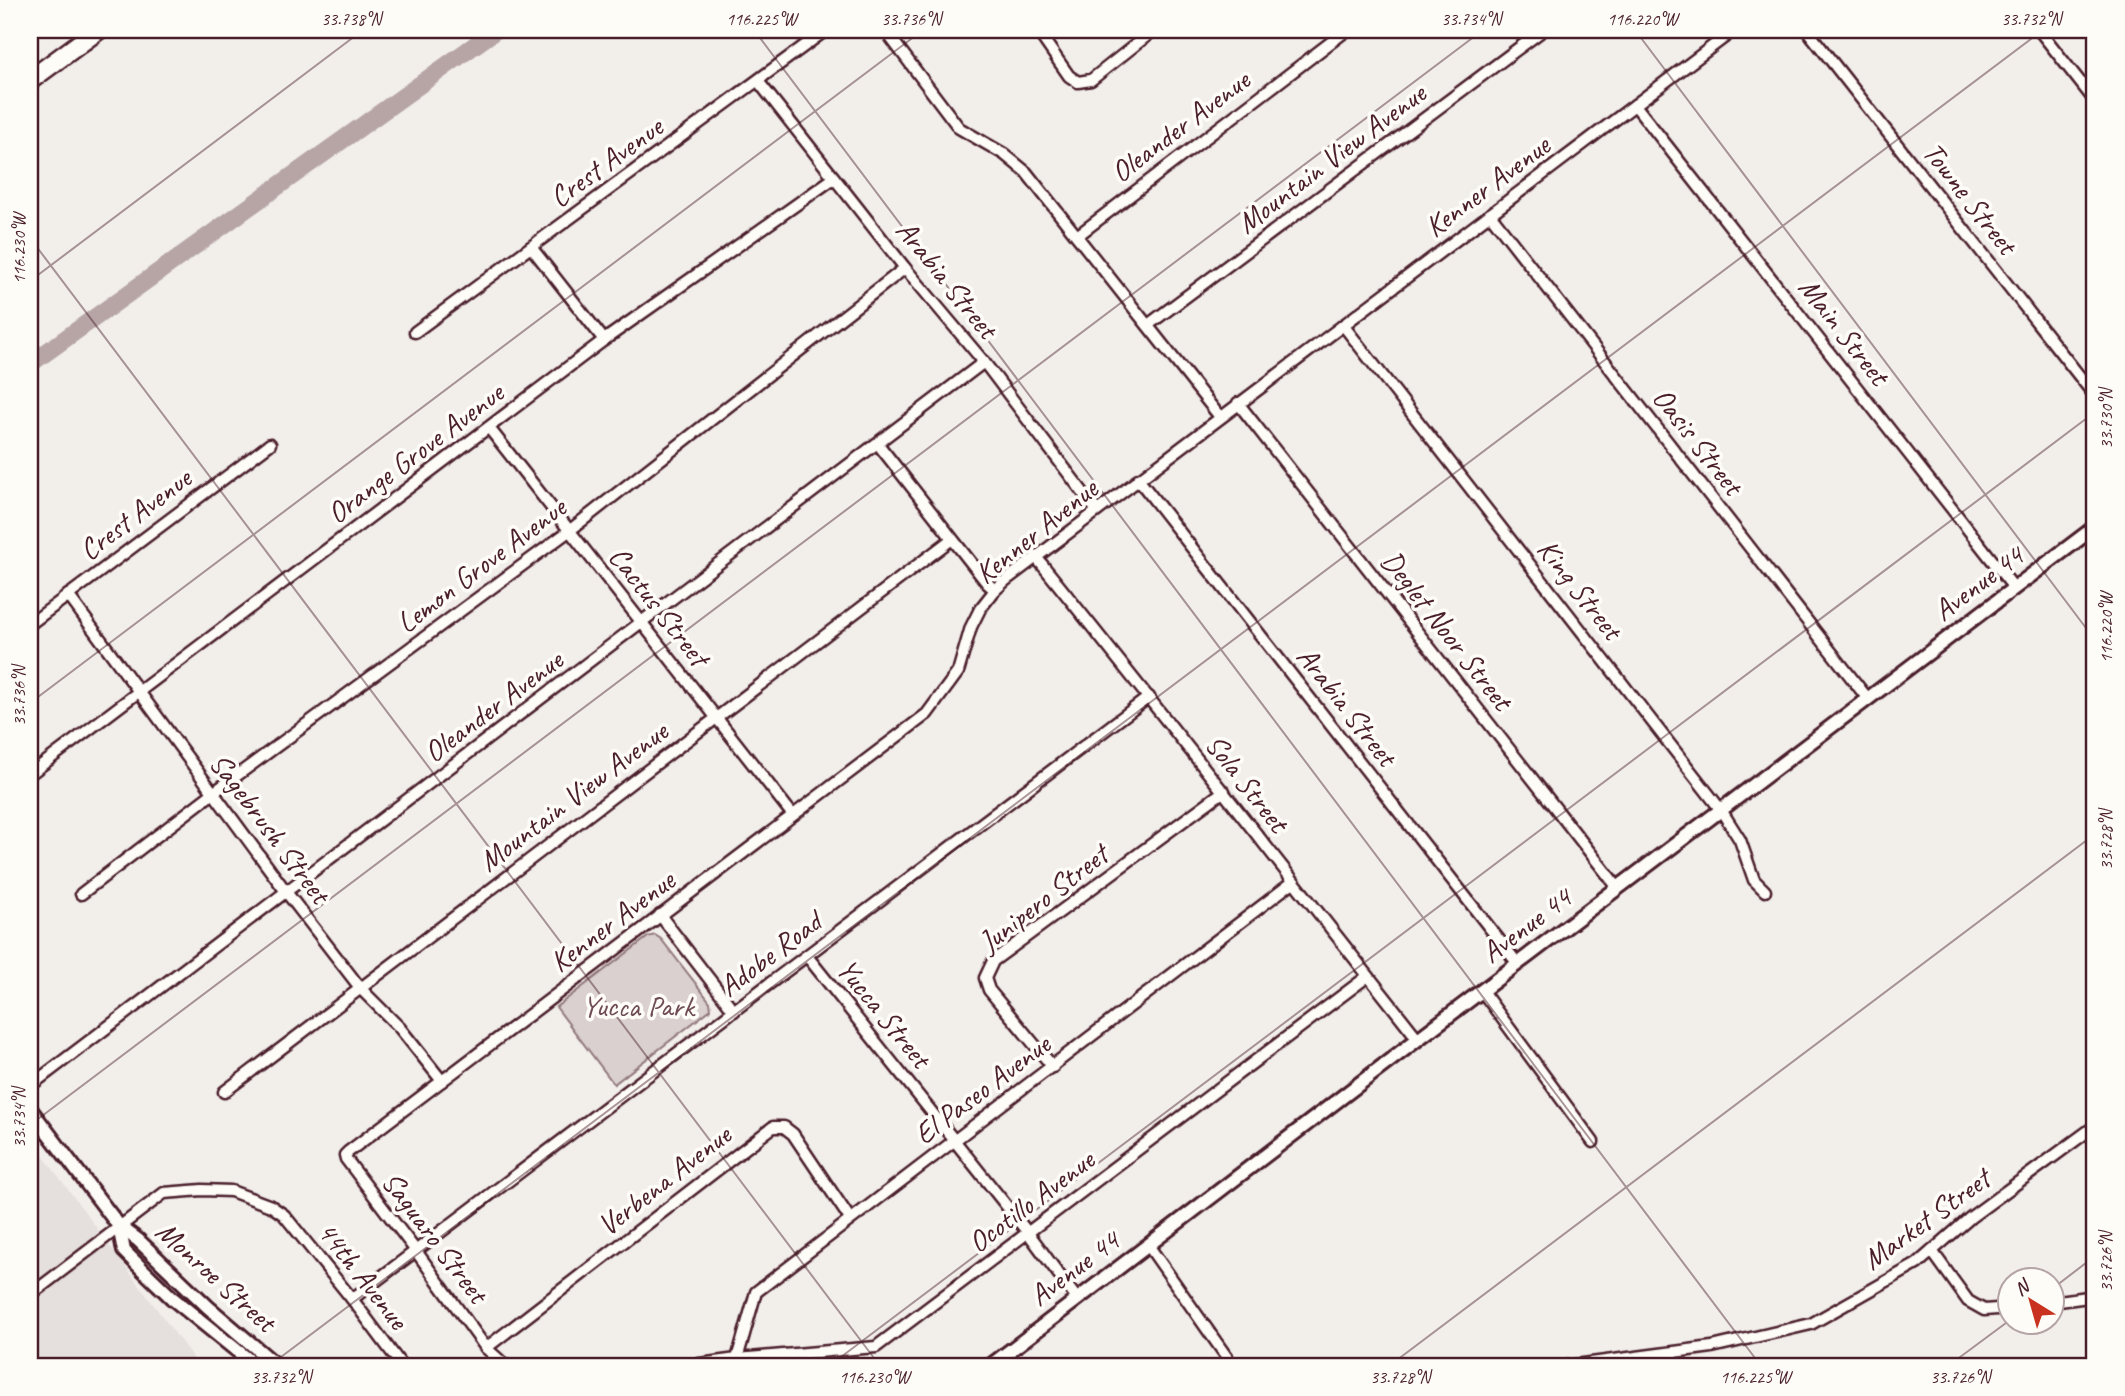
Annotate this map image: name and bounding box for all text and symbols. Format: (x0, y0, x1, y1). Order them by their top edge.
text: 33.738°N (321, 8, 384, 30)
text: 116.225°W (726, 8, 799, 30)
text: 33.736°N (881, 8, 944, 30)
text: 33.734°N (1441, 8, 1504, 30)
text: 116.220°W (1607, 8, 1680, 30)
text: 33.732°N (2001, 8, 2064, 30)
street label: Oleander Avenue (1103, 60, 1259, 191)
street label: Mountain View Avenue (1229, 73, 1435, 242)
street label: Crest Avenue (542, 107, 672, 216)
street label: Kenner Avenue (1417, 125, 1559, 245)
street label: Towne Street (1914, 134, 2028, 264)
text: 116.230°W (8, 211, 30, 284)
street label: Arabia Street (888, 212, 1008, 348)
street label: Main Street (1790, 270, 1900, 395)
street label: Orange Grove Avenue (319, 373, 513, 532)
street label: Oasis Street (1644, 380, 1754, 505)
text: 33.730°N (2095, 386, 2117, 449)
street label: Crest Avenue (71, 458, 201, 569)
street label: Kenner Avenue (967, 468, 1107, 592)
street label: Lemon Grove Avenue (388, 487, 575, 641)
street label: King Street (1529, 531, 1633, 649)
street label: Avenue 44 (1925, 535, 2033, 629)
street label: Cactus Street (600, 538, 720, 677)
street label: Deglet Noor Street (1373, 543, 1523, 720)
text: 116.220°W (2095, 590, 2117, 663)
street label: Arabia Street (1288, 639, 1407, 776)
street label: Oleander Avenue (416, 640, 572, 771)
text: 33.736°N (8, 663, 30, 726)
street label: Mountain View Avenue (471, 711, 677, 880)
street label: Sola Street (1197, 726, 1299, 842)
street label: Sagebrush Street (201, 745, 341, 913)
text: 33.728°N (2095, 807, 2117, 870)
street label: Junipero Street (969, 833, 1119, 962)
street label: Kenner Avenue (542, 860, 684, 980)
street label: Avenue 44 (1473, 877, 1581, 971)
street label: Adobe Road (711, 901, 832, 1005)
street label: Yucca Street (828, 951, 941, 1078)
park label: Yucca Park (582, 987, 696, 1025)
street label: El Paseo Avenue (906, 1024, 1060, 1153)
text: 33.734°N (8, 1085, 30, 1148)
street label: Verbena Avenue (590, 1115, 740, 1244)
street label: Ocotillo Avenue (960, 1140, 1104, 1261)
street label: Market Street (1855, 1158, 2001, 1278)
street label: Saguaro Street (373, 1164, 499, 1313)
street label: Monroe Street (148, 1212, 286, 1342)
street label: 44th Avenue (309, 1213, 418, 1338)
street label: Avenue 44 (1021, 1220, 1129, 1314)
text: 33.726°N (2095, 1229, 2117, 1292)
north arrow (1996, 1266, 2066, 1336)
text: N (2009, 1273, 2036, 1301)
text: 33.732°N (251, 1366, 314, 1388)
text: 116.230°W (839, 1366, 912, 1388)
text: 33.728°N (1370, 1366, 1433, 1388)
text: 116.225°W (1720, 1366, 1793, 1388)
text: 33.726°N (1930, 1366, 1993, 1388)

